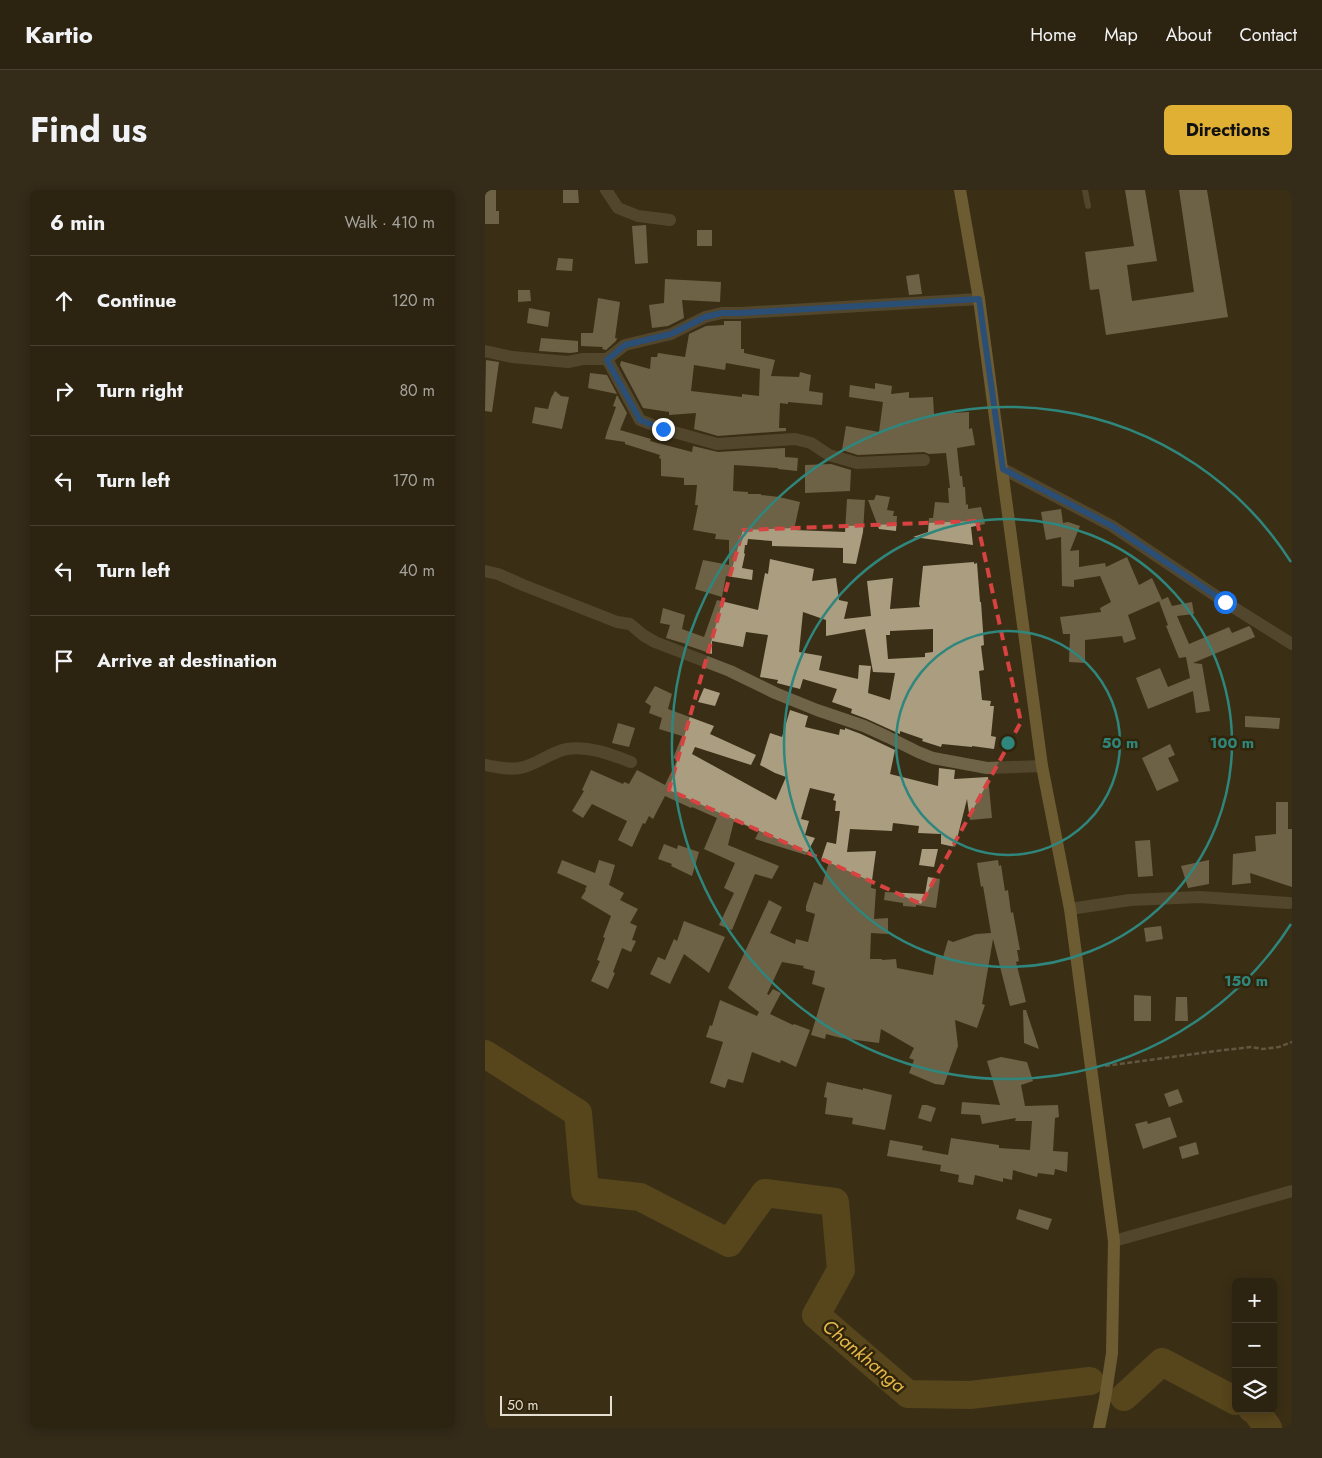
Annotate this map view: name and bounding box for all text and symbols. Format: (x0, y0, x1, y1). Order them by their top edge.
text: Kartio (25, 17, 93, 52)
text: Home (1030, 22, 1076, 48)
text: Map (1104, 22, 1138, 48)
text: About (1166, 22, 1211, 48)
text: Contact (1239, 22, 1297, 48)
text: Find us (30, 105, 147, 155)
button: Directions (1164, 105, 1292, 155)
text: 6 min (50, 208, 105, 238)
text: Walk · 410 m (345, 211, 435, 234)
icon: ahead (50, 287, 78, 315)
text: Continue (97, 287, 176, 314)
text: 120 m (392, 289, 435, 312)
icon: right (50, 377, 78, 405)
text: Turn right (97, 377, 183, 404)
text: 80 m (399, 379, 435, 402)
route end (652, 418, 675, 441)
icon: left (50, 467, 78, 495)
text: Turn left (97, 467, 170, 494)
text: 170 m (393, 469, 435, 492)
icon: left (50, 557, 78, 585)
text: Turn left (97, 557, 170, 584)
text: 40 m (399, 559, 435, 582)
route start (1214, 591, 1237, 614)
icon: arrive (50, 647, 78, 675)
text: Arrive at destination (97, 647, 277, 674)
text: 50 m (1102, 732, 1138, 754)
text: 100 m (1210, 732, 1254, 754)
centre of rings (999, 734, 1017, 752)
text: 150 m (1224, 970, 1268, 992)
map controls (1232, 1278, 1277, 1413)
button: + (1232, 1278, 1277, 1323)
water label: Chankhanga (816, 1313, 912, 1399)
button: − (1232, 1323, 1277, 1368)
button: layers (1232, 1368, 1277, 1413)
scale bar (500, 1393, 613, 1416)
text: 50 m (507, 1395, 538, 1415)

